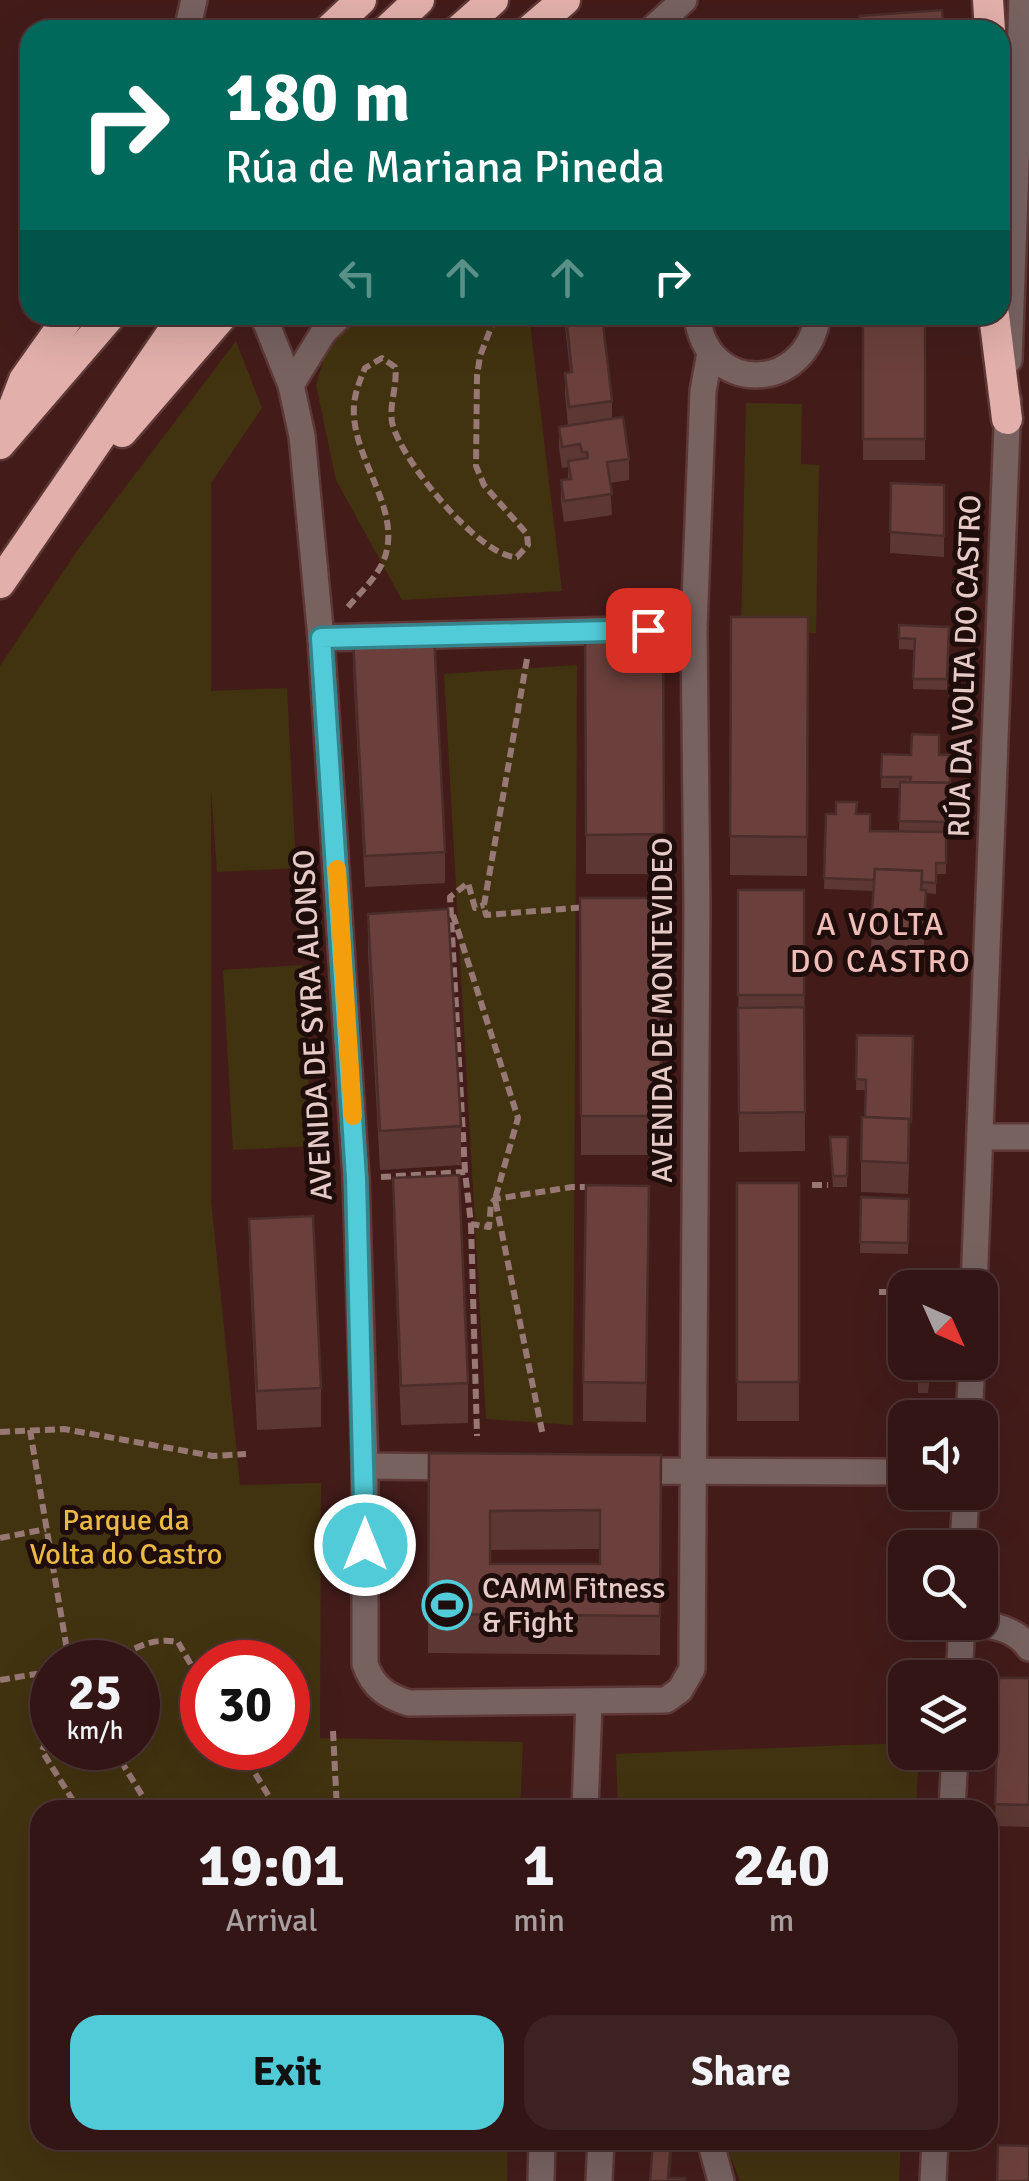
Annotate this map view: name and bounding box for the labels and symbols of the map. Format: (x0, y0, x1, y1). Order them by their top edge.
street label: RÚA DA VOLTA DO CASTRO (941, 494, 989, 838)
pin (606, 588, 691, 673)
street label: AVENIDA DE MONTEVIDEO (644, 837, 681, 1183)
street label: AVENIDA DE SYRA ALONSO (285, 849, 341, 1201)
district label: A VOLTA DO CASTRO (790, 905, 972, 981)
north arrow (888, 1270, 998, 1380)
position arrow (313, 1493, 417, 1597)
park label: Parque da Volta do Castro (30, 1502, 222, 1573)
place label: CAMM Fitness & Fight (482, 1570, 665, 1641)
sports icon: CAMM Fitness & Fight (421, 1579, 473, 1631)
speed limit sign: 30 (180, 1640, 310, 1770)

